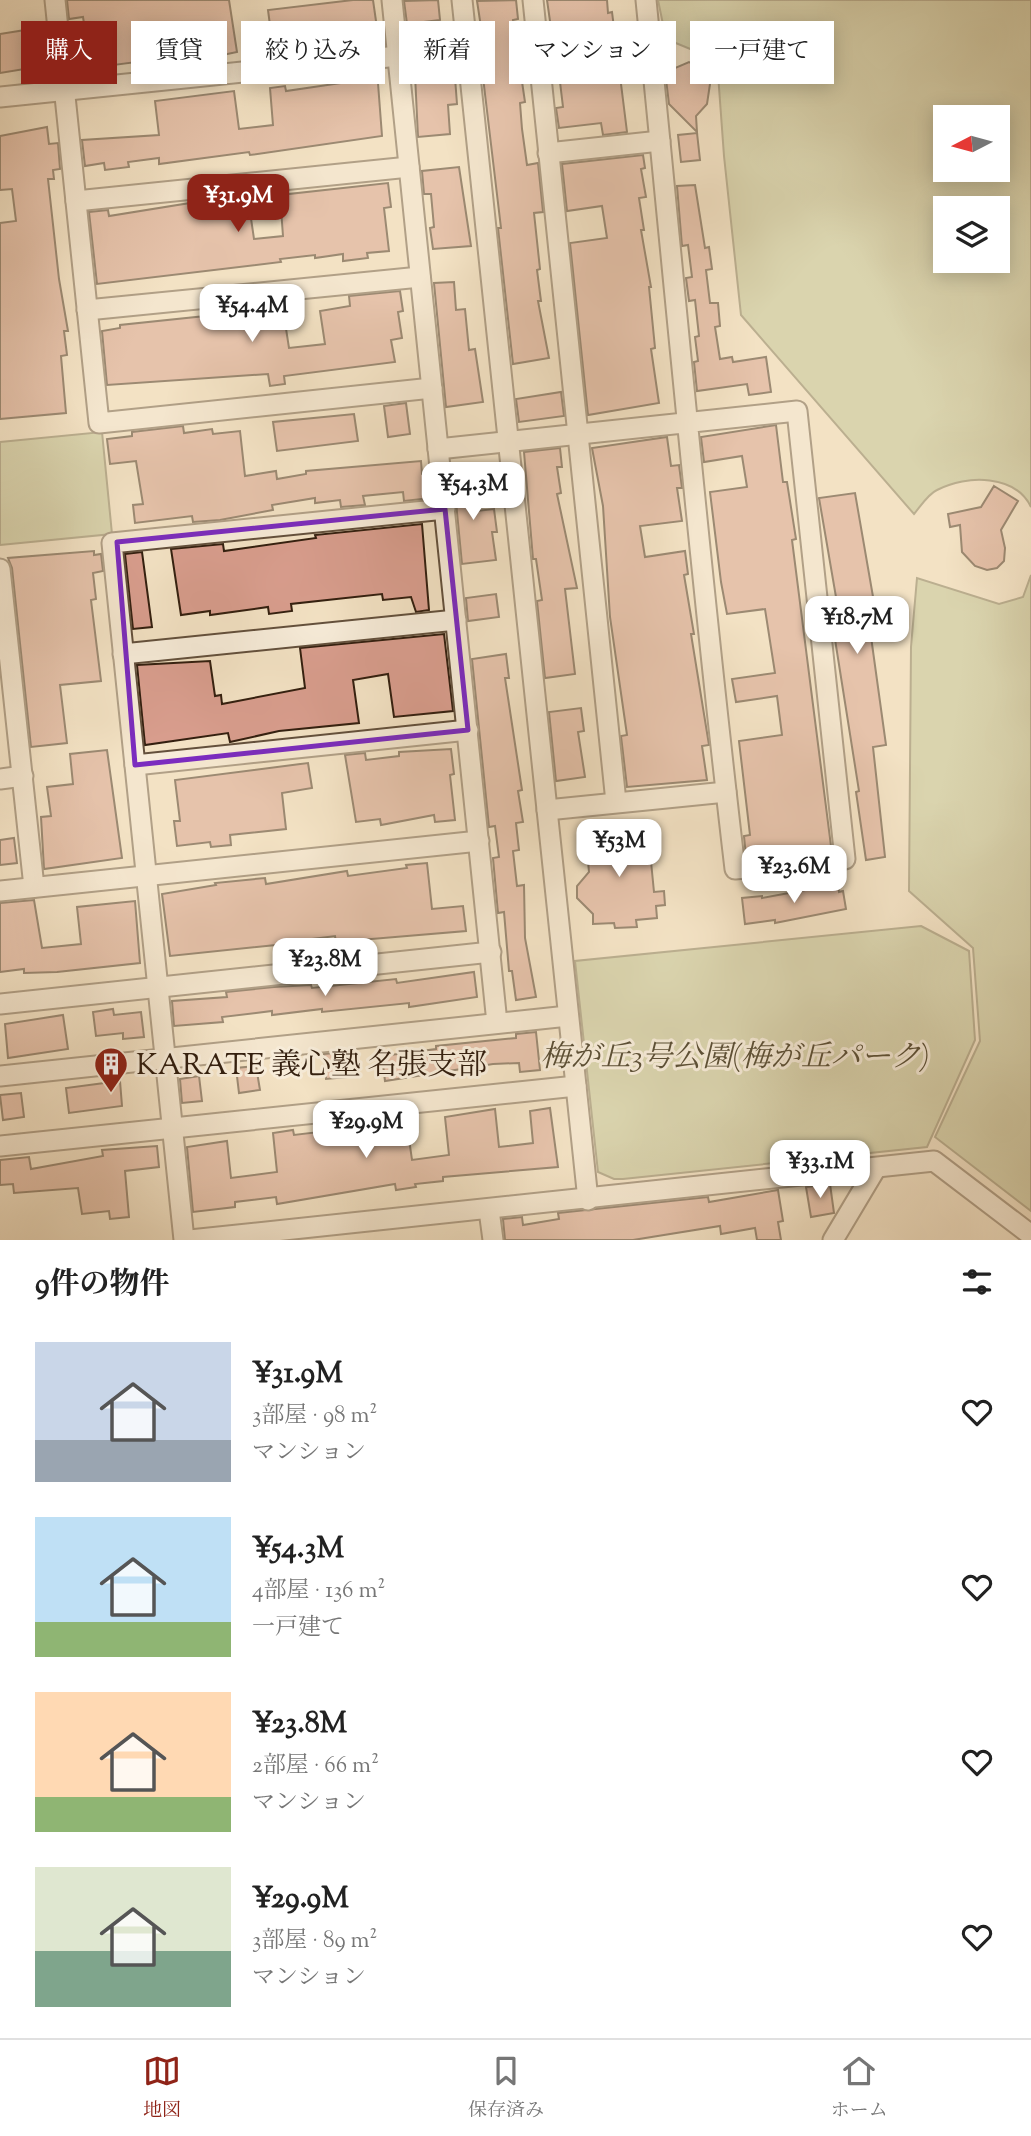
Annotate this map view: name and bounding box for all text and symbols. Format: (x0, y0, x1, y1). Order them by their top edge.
chip: 購入 (21, 21, 117, 84)
chip: 賃貸 (131, 21, 227, 84)
chip: 絞り込み (241, 21, 385, 84)
chip: 新着 (399, 21, 495, 84)
chip: マンション (509, 21, 676, 84)
chip: 一戸建て (690, 21, 834, 84)
north arrow (933, 105, 1010, 182)
map controls (933, 105, 1010, 273)
pin: ¥31.9M (181, 174, 295, 234)
text: ¥31.9M (203, 180, 273, 213)
button: layers (933, 196, 1010, 273)
pin: ¥54.4M (195, 284, 309, 344)
text: ¥54.4M (216, 290, 288, 323)
pin: ¥54.3M (416, 462, 530, 522)
text: ¥54.3M (438, 468, 508, 501)
pin: ¥18.7M (800, 596, 914, 656)
text: ¥18.7M (821, 602, 893, 635)
pin: ¥53M (578, 820, 660, 879)
text: ¥53M (592, 825, 646, 858)
pin: ¥23.6M (737, 846, 851, 905)
text: ¥23.6M (758, 851, 830, 884)
pin: ¥23.8M (268, 939, 382, 998)
text: ¥23.8M (289, 944, 361, 977)
park label: 梅が丘3号公園(梅が丘パーク) (541, 1037, 929, 1080)
building icon: KARATE 義心塾 名張支部 (92, 1045, 130, 1094)
place label: KARATE 義心塾 名張支部 (136, 1045, 487, 1088)
pin: ¥29.9M (309, 1100, 423, 1160)
text: ¥29.9M (329, 1106, 403, 1139)
pin: ¥33.1M (763, 1140, 877, 1200)
text: ¥33.1M (786, 1146, 854, 1179)
icon: filters (958, 1263, 996, 1301)
text: 9件の物件 (35, 1264, 170, 1307)
text: ¥31.9M (252, 1353, 343, 1396)
icon: home (91, 1370, 175, 1454)
icon: heart (958, 1393, 996, 1431)
text: 3部屋 · 98 m² (252, 1400, 377, 1433)
text: マンション (252, 1437, 366, 1470)
text: ¥54.3M (252, 1528, 344, 1571)
icon: home (91, 1545, 175, 1629)
icon: heart (958, 1568, 996, 1606)
text: 4部屋 · 136 m² (252, 1575, 385, 1608)
text: 一戸建て (252, 1612, 344, 1645)
text: ¥23.8M (252, 1703, 347, 1746)
icon: home (91, 1720, 175, 1804)
icon: heart (958, 1743, 996, 1781)
text: 2部屋 · 66 m² (252, 1750, 379, 1783)
text: マンション (252, 1787, 366, 1820)
text: ¥29.9M (252, 1878, 349, 1921)
icon: home (91, 1895, 175, 1979)
icon: heart (958, 1918, 996, 1956)
text: 3部屋 · 89 m² (252, 1925, 377, 1958)
text: マンション (252, 1962, 366, 1995)
tab: 地図 (143, 2052, 181, 2125)
tab: 保存済み (468, 2052, 544, 2125)
tab: ホーム (831, 2052, 888, 2125)

